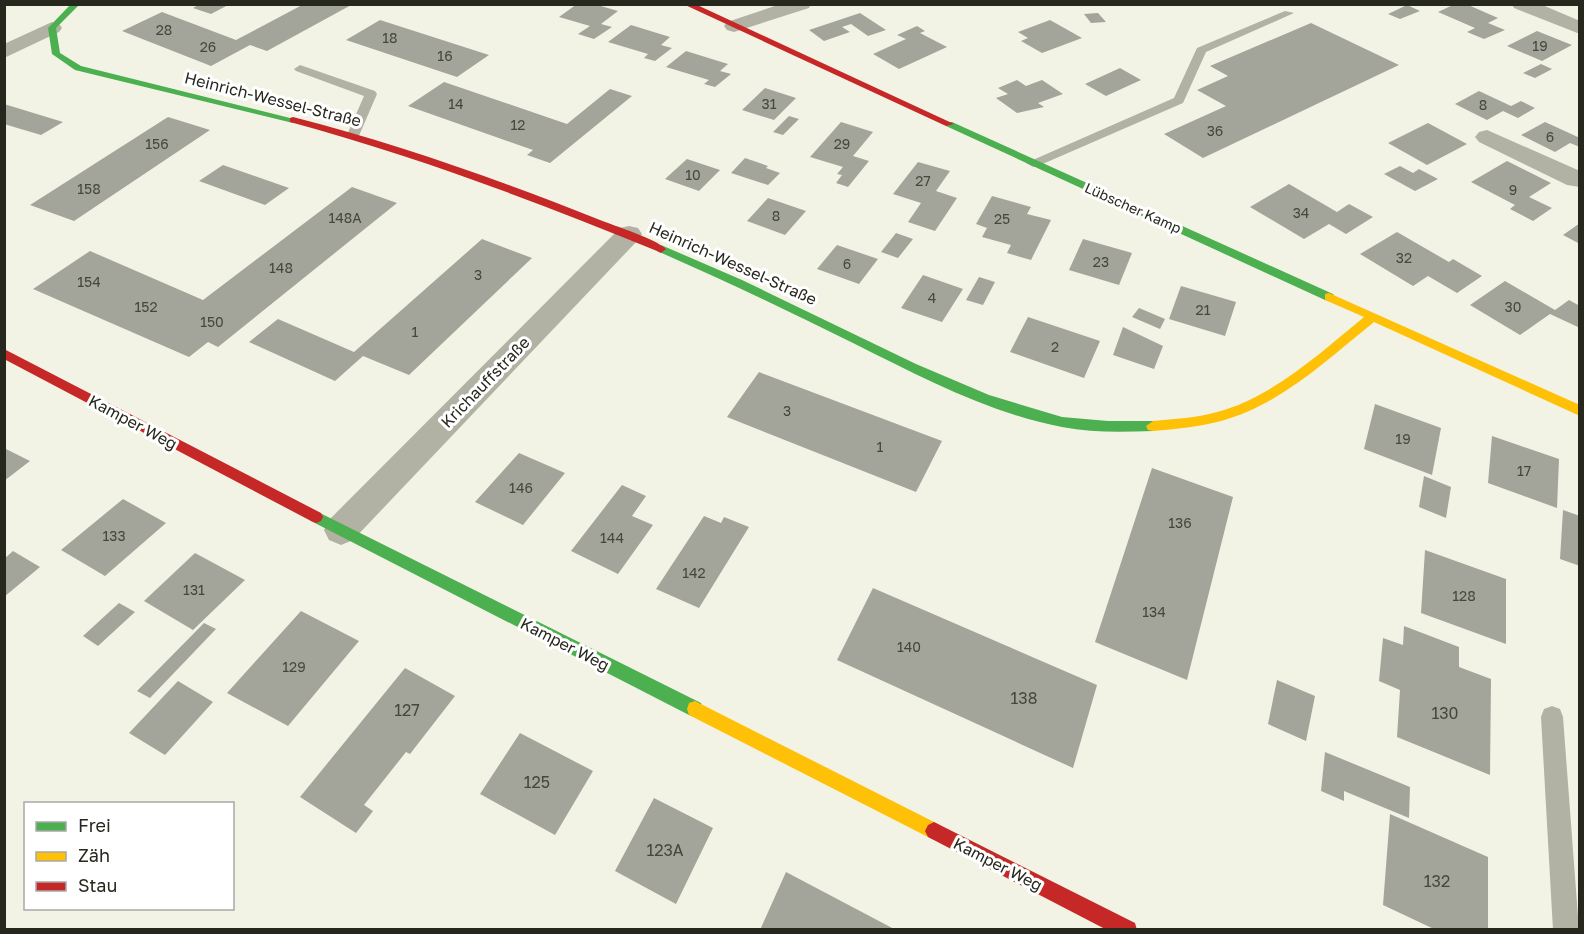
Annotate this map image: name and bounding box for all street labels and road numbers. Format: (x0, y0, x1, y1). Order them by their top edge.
street label: Heinrich-Wessel-Straße (183, 67, 363, 131)
street label: Lübscher Kamp (1082, 179, 1184, 236)
street label: Heinrich-Wessel-Straße (646, 217, 820, 309)
street label: Krichauffstraße (436, 332, 534, 432)
street label: Kamper Weg (85, 390, 181, 454)
street label: Kamper Weg (517, 613, 613, 675)
street label: Kamper Weg (950, 833, 1046, 895)

